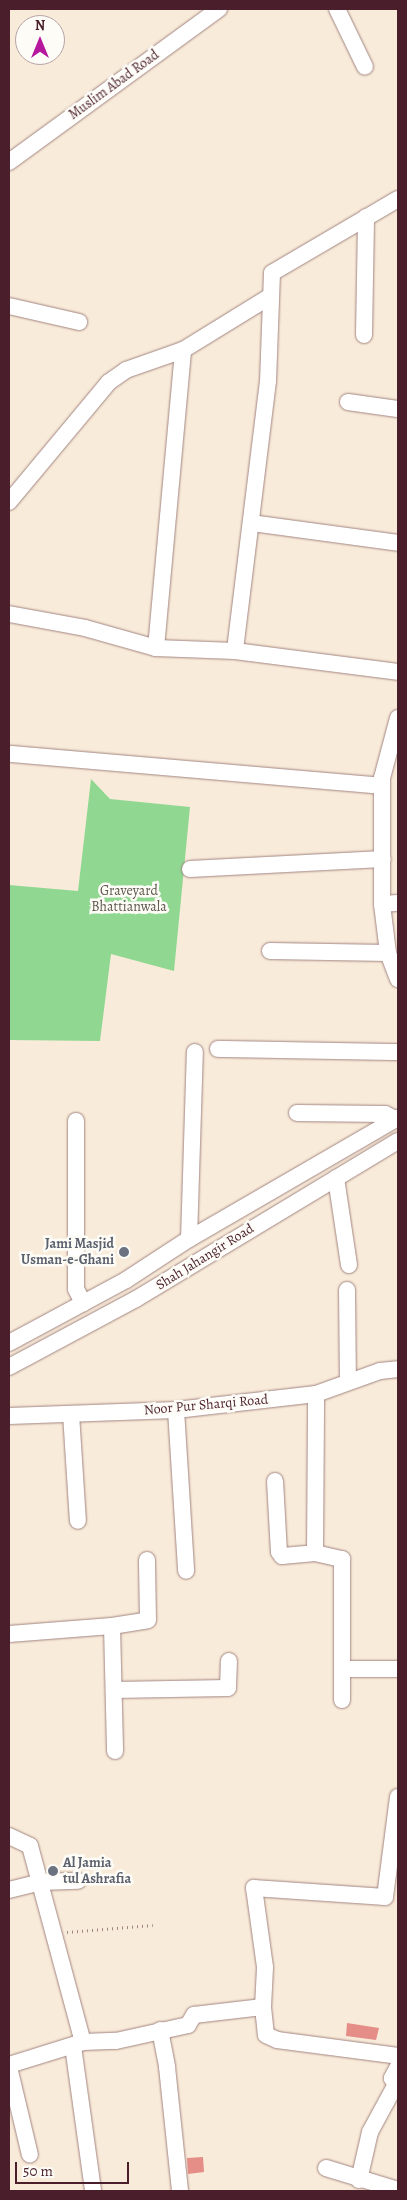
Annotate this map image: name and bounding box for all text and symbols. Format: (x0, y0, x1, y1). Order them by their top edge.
north arrow (15, 15, 65, 65)
text: N (35, 16, 45, 35)
street label: Muslim Abad Road (66, 47, 162, 123)
park label: Graveyard Bhattianwala (91, 883, 167, 916)
street label: Shah Jahangir Road (153, 1220, 257, 1294)
place label: Jami Masjid Usman-e-Ghani (21, 1236, 114, 1268)
marker: Jami Masjid Usman-e-Ghani (118, 1246, 130, 1258)
street label: Noor Pur Sharqi Road (143, 1391, 269, 1419)
place label: Al Jamia tul Ashrafia (63, 1855, 131, 1888)
marker: Al Jamia tul Ashrafia (47, 1865, 59, 1877)
scale bar (18, 2152, 131, 2184)
text: 50 m (23, 2161, 53, 2181)

